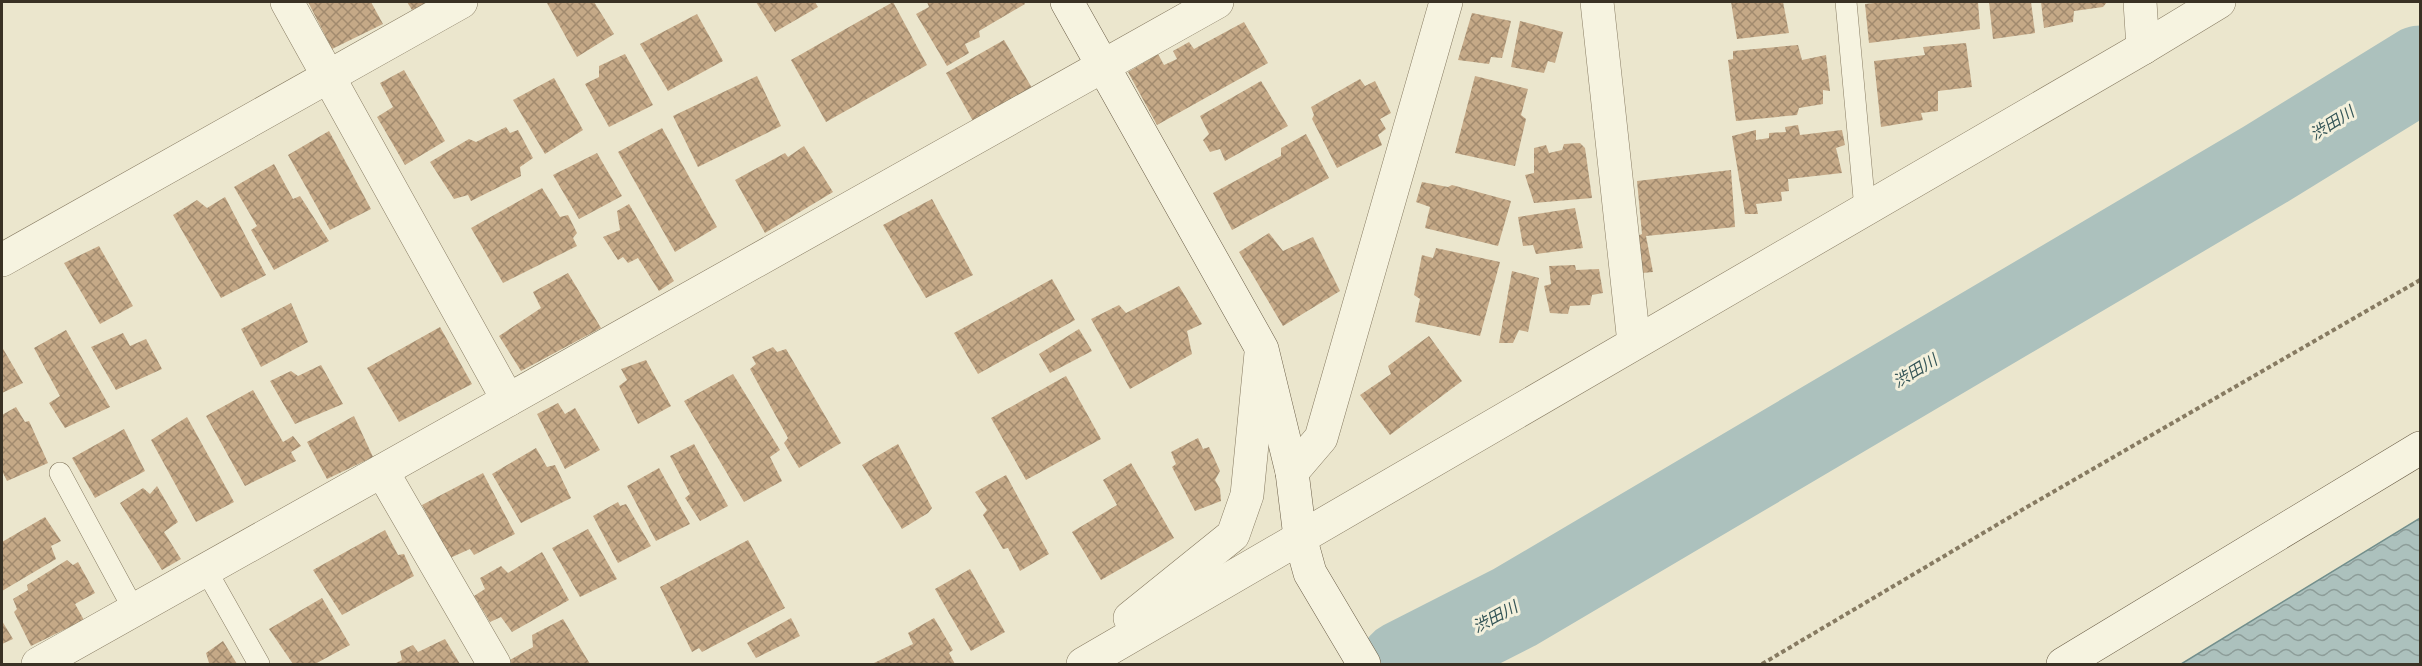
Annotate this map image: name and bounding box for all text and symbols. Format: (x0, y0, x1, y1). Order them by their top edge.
water label: 渋田川 (2307, 102, 2359, 143)
water label: 渋田川 (1890, 350, 1942, 391)
water label: 渋田川 (1470, 597, 1522, 636)

